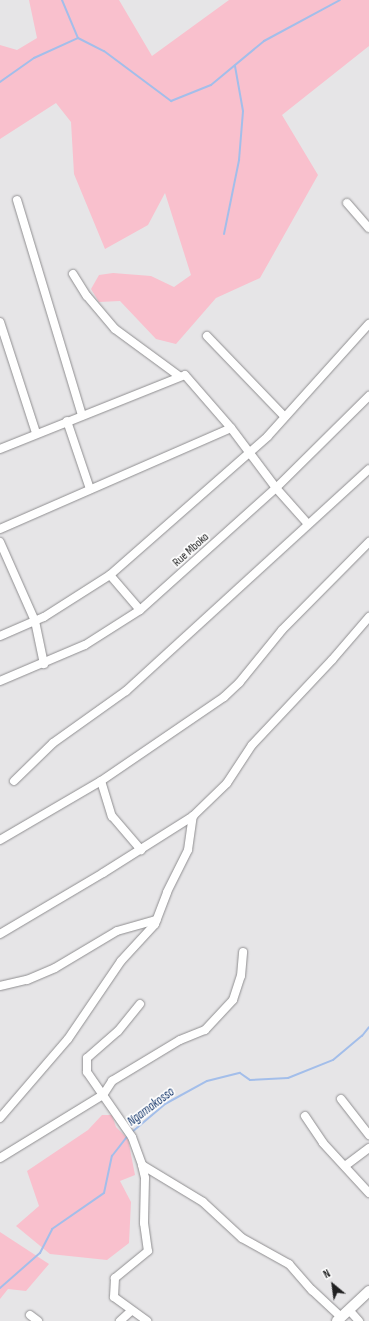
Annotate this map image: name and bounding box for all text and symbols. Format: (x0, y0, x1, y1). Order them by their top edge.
street label: Rue Mboko (170, 530, 212, 570)
water label: Ngamakosso (124, 1084, 178, 1130)
north arrow (313, 1265, 353, 1305)
text: N (321, 1267, 333, 1281)

